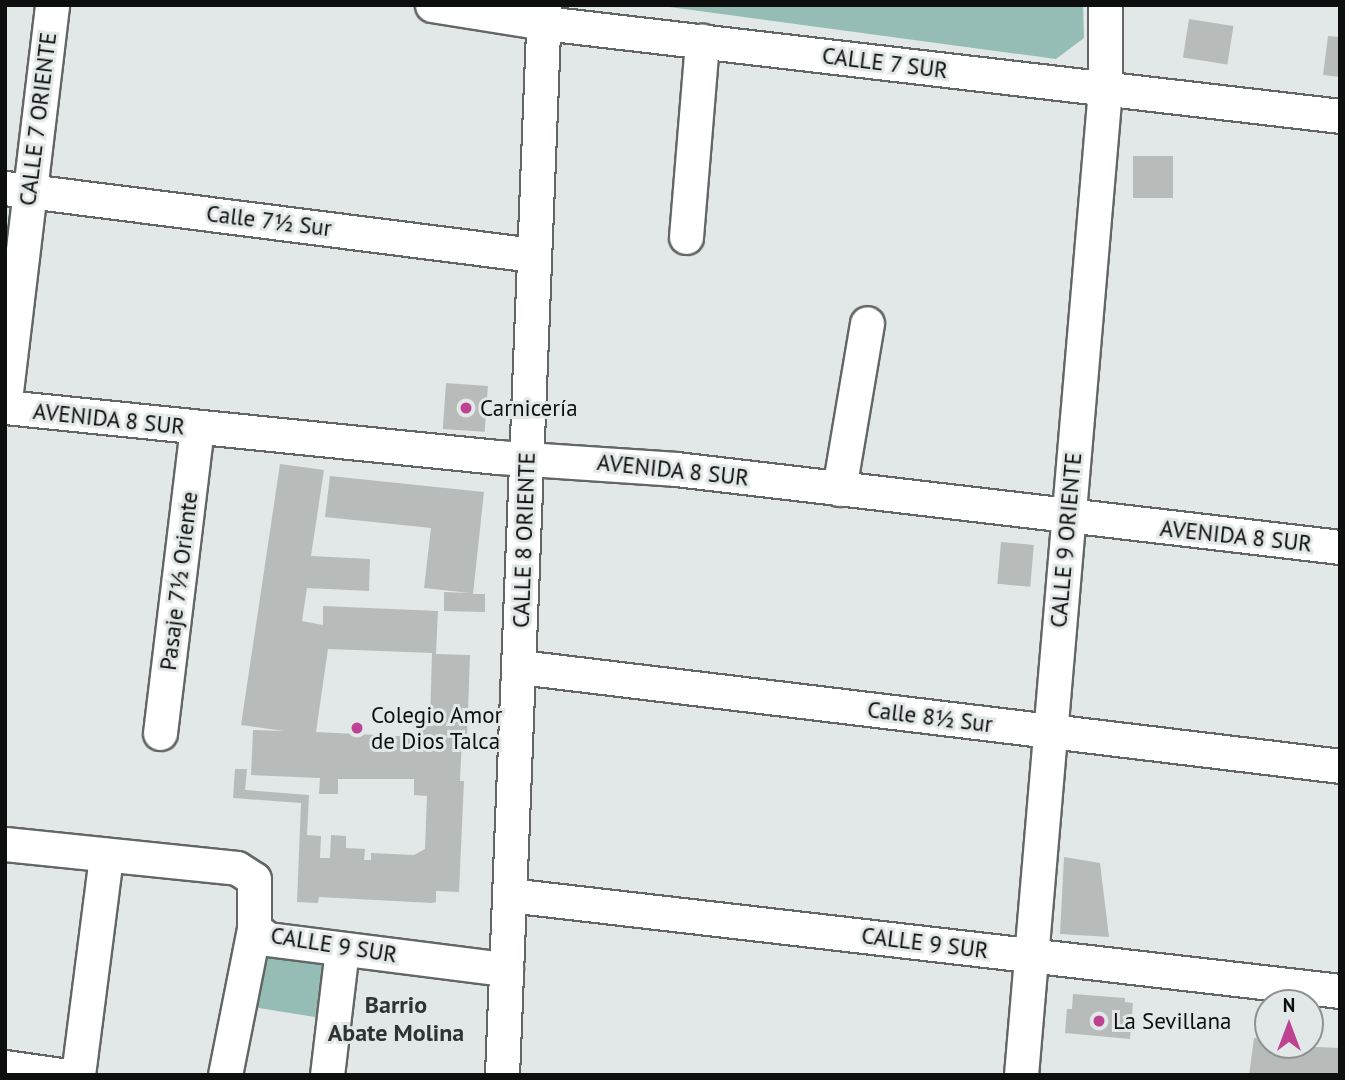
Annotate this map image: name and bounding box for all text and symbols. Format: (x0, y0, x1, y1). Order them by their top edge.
street label: CALLE 7 ORIENTE (14, 30, 62, 208)
street label: CALLE 7 SUR (820, 42, 950, 84)
street label: Calle 7½ Sur (205, 200, 333, 242)
place label: Carnicería (480, 394, 578, 422)
street label: AVENIDA 8 SUR (31, 397, 187, 441)
marker: Carnicería (458, 400, 474, 416)
street label: AVENIDA 8 SUR (595, 448, 751, 492)
street label: CALLE 9 ORIENTE (1045, 451, 1087, 629)
street label: CALLE 8 ORIENTE (507, 452, 541, 628)
street label: Pasaje 7½ Oriente (154, 490, 204, 672)
street label: AVENIDA 8 SUR (1158, 514, 1314, 558)
street label: Calle 8½ Sur (866, 696, 994, 738)
place label: Colegio Amor de Dios Talca (371, 701, 503, 755)
marker: Colegio Amor de Dios Talca (349, 720, 365, 736)
street label: CALLE 9 SUR (269, 921, 399, 969)
street label: CALLE 9 SUR (860, 922, 990, 964)
north arrow (1254, 989, 1324, 1059)
district label: Barrio Abate Molina (328, 991, 464, 1047)
text: N (1283, 993, 1295, 1017)
place label: La Sevillana (1113, 1007, 1231, 1035)
marker: La Sevillana (1091, 1013, 1107, 1029)

